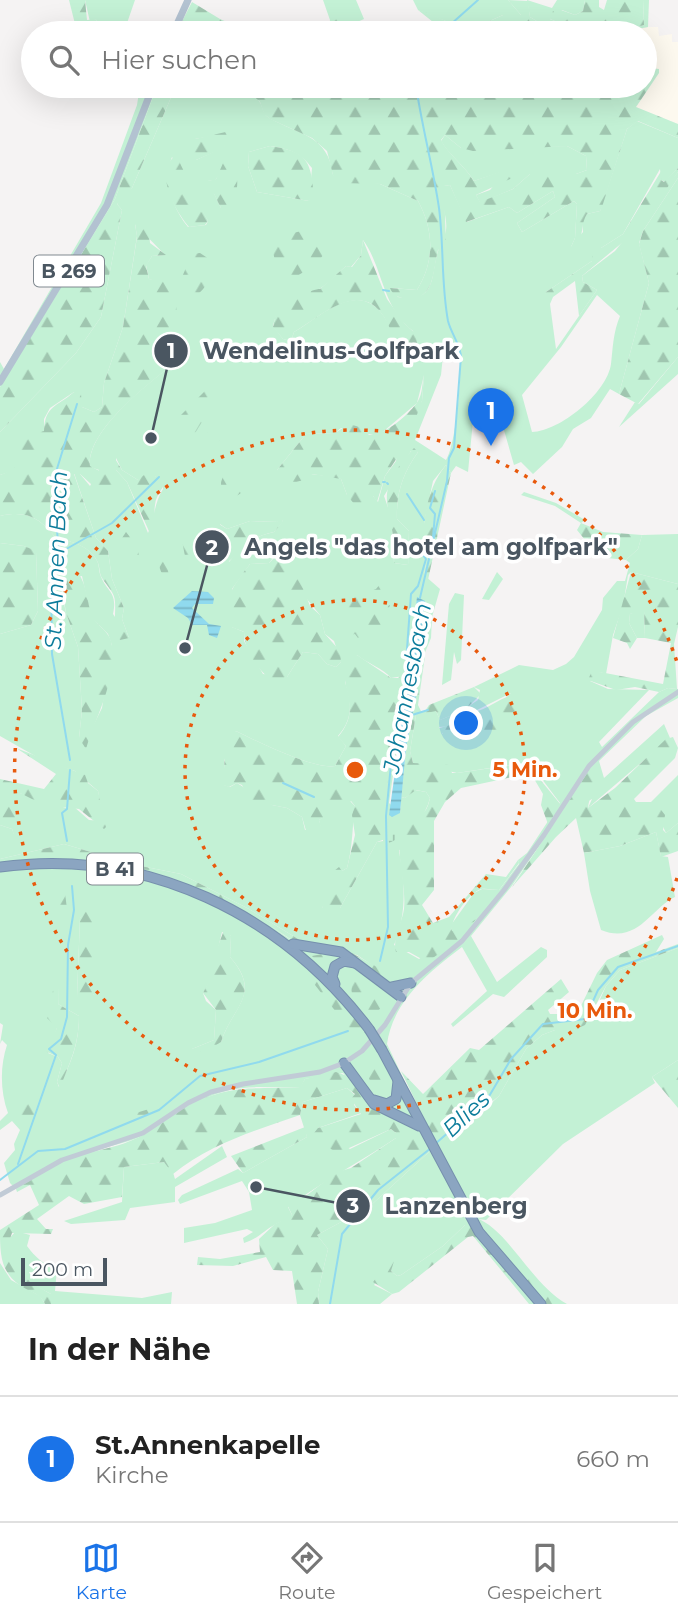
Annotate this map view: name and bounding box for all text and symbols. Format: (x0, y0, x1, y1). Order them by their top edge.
search box (21, 21, 657, 98)
icon: search (45, 41, 83, 79)
text: Hier suchen (101, 44, 258, 76)
road number: B 269 (34, 256, 104, 286)
callout: Wendelinus-Golfpark (153, 329, 473, 373)
text: Wendelinus-Golfpark (203, 337, 460, 365)
text: 1 (167, 338, 175, 363)
pin: 1 (468, 388, 514, 446)
water label: St. Annen Bach (39, 470, 73, 650)
callout: Angels "das hotel am golfpark" (195, 525, 632, 569)
text: Angels "das hotel am golfpark" (243, 533, 618, 561)
text: 2 (206, 535, 218, 560)
water label: Johannesbach (377, 601, 437, 776)
your location (449, 706, 483, 740)
text: 5 Min. (493, 757, 557, 782)
centre of rings (343, 758, 367, 782)
road number: B 41 (87, 854, 143, 884)
text: 10 Min. (558, 998, 632, 1023)
water label: Blies (436, 1085, 496, 1143)
callout: Lanzenberg (336, 1184, 542, 1228)
text: Lanzenberg (384, 1192, 528, 1220)
text: 3 (346, 1193, 359, 1218)
scale bar (21, 1255, 107, 1287)
text: 200 m (32, 1258, 93, 1281)
text: In der Nähe (28, 1331, 211, 1368)
text: St.Annenkapelle (95, 1429, 320, 1461)
text: 1 (46, 1445, 56, 1473)
text: 660 m (576, 1445, 650, 1473)
text: Kirche (95, 1461, 169, 1489)
tab: Karte (76, 1539, 127, 1604)
tab: Route (278, 1539, 336, 1604)
tab: Gespeichert (487, 1539, 602, 1604)

